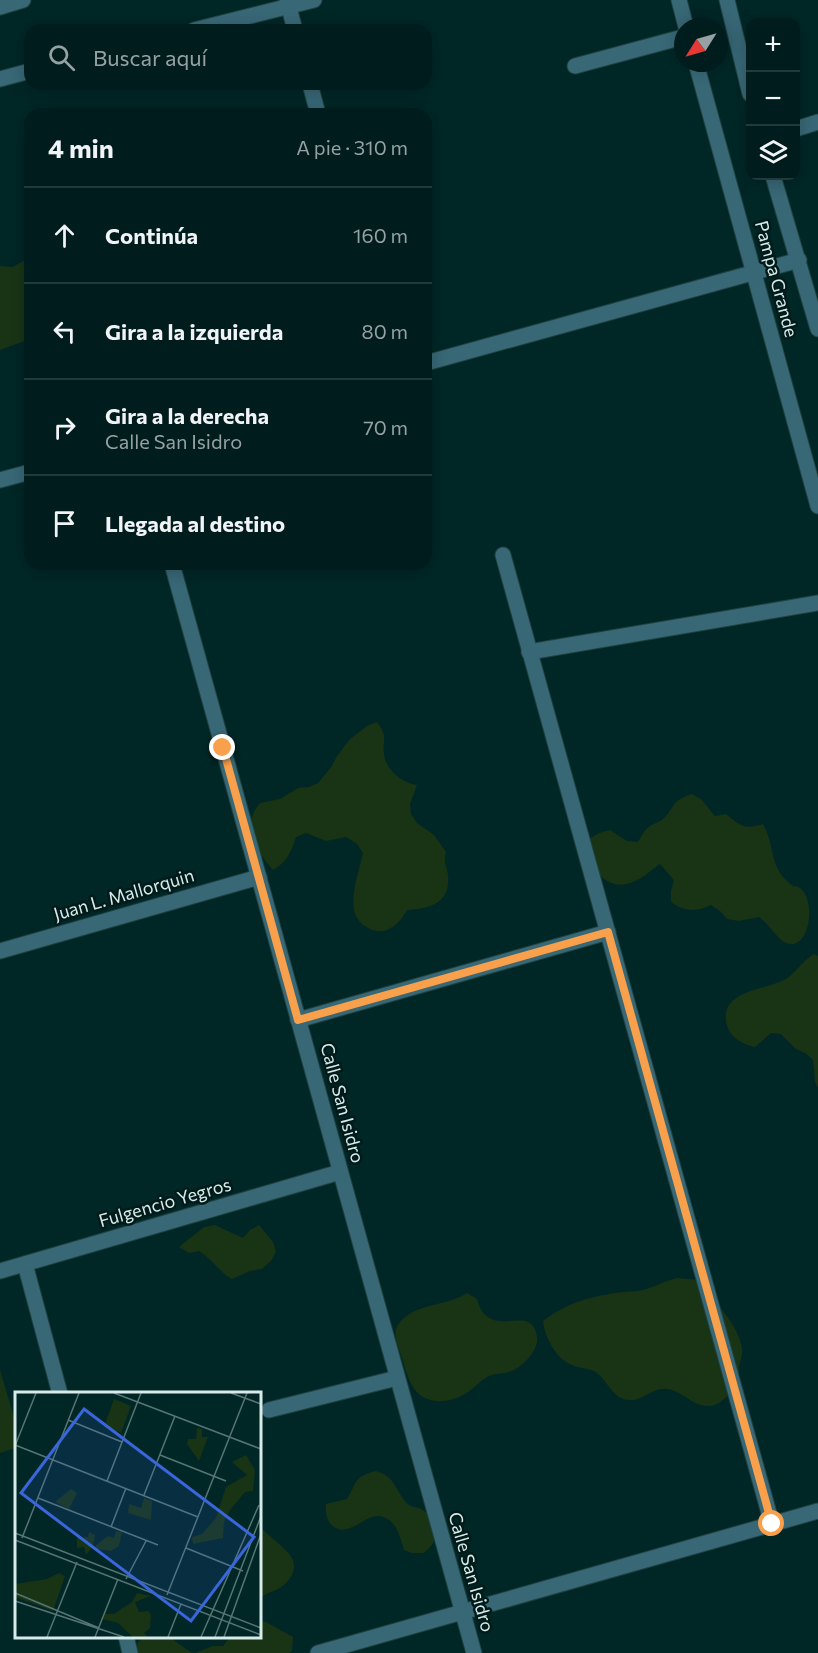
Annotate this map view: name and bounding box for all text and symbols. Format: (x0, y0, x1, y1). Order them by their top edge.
north arrow (674, 18, 728, 72)
map controls (746, 18, 800, 180)
button: + (746, 18, 800, 72)
search box (24, 24, 432, 90)
icon: search (45, 41, 78, 74)
text: Buscar aquí (93, 44, 207, 71)
button: − (746, 72, 800, 126)
button: layers (746, 126, 800, 180)
text: 4 min (48, 132, 114, 163)
text: A pie · 310 m (296, 135, 408, 159)
street label: Pampa Grande (751, 218, 803, 339)
icon: ahead (48, 219, 81, 252)
text: Continúa (105, 222, 198, 249)
text: 160 m (353, 223, 408, 247)
icon: left (48, 315, 81, 348)
text: Gira a la izquierda (105, 318, 283, 345)
text: 80 m (362, 319, 408, 343)
text: Gira a la derecha (105, 402, 269, 429)
icon: right (48, 411, 81, 444)
text: 70 m (363, 415, 408, 439)
text: Calle San Isidro (105, 429, 242, 453)
icon: arrive (48, 507, 81, 540)
text: Llegada al destino (105, 510, 285, 537)
route end (209, 734, 235, 760)
street label: Juan L. Mallorquin (51, 863, 197, 925)
street label: Calle San Isidro (316, 1040, 370, 1165)
street label: Fulgencio Yegros (96, 1173, 233, 1231)
inset map (15, 1392, 261, 1638)
street label: Calle San Isidro (444, 1509, 500, 1634)
route start (758, 1510, 784, 1536)

